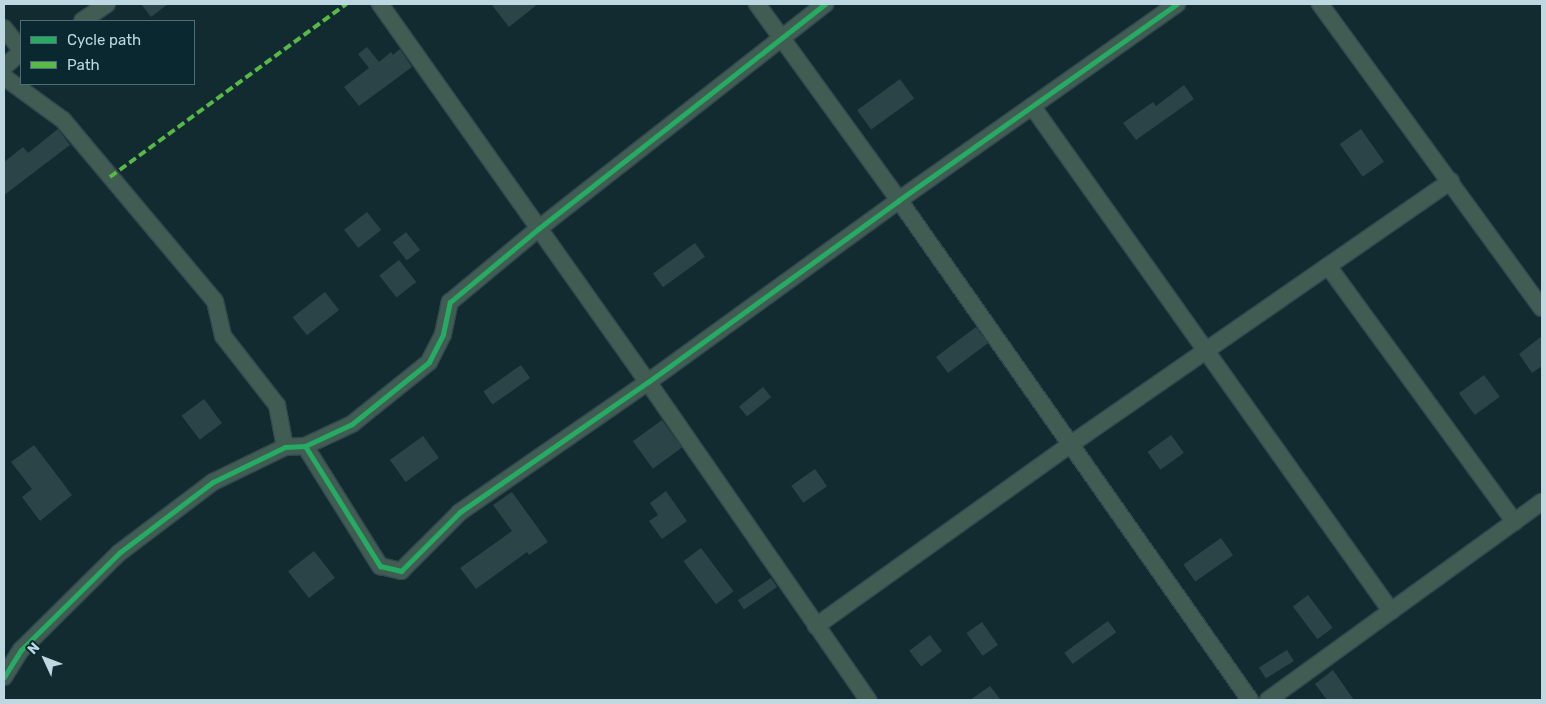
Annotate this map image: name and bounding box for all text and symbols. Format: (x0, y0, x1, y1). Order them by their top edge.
legend (20, 20, 195, 85)
text: Cycle path (67, 31, 141, 49)
text: Path (67, 56, 100, 74)
north arrow (20, 634, 70, 684)
text: N (24, 639, 43, 658)

